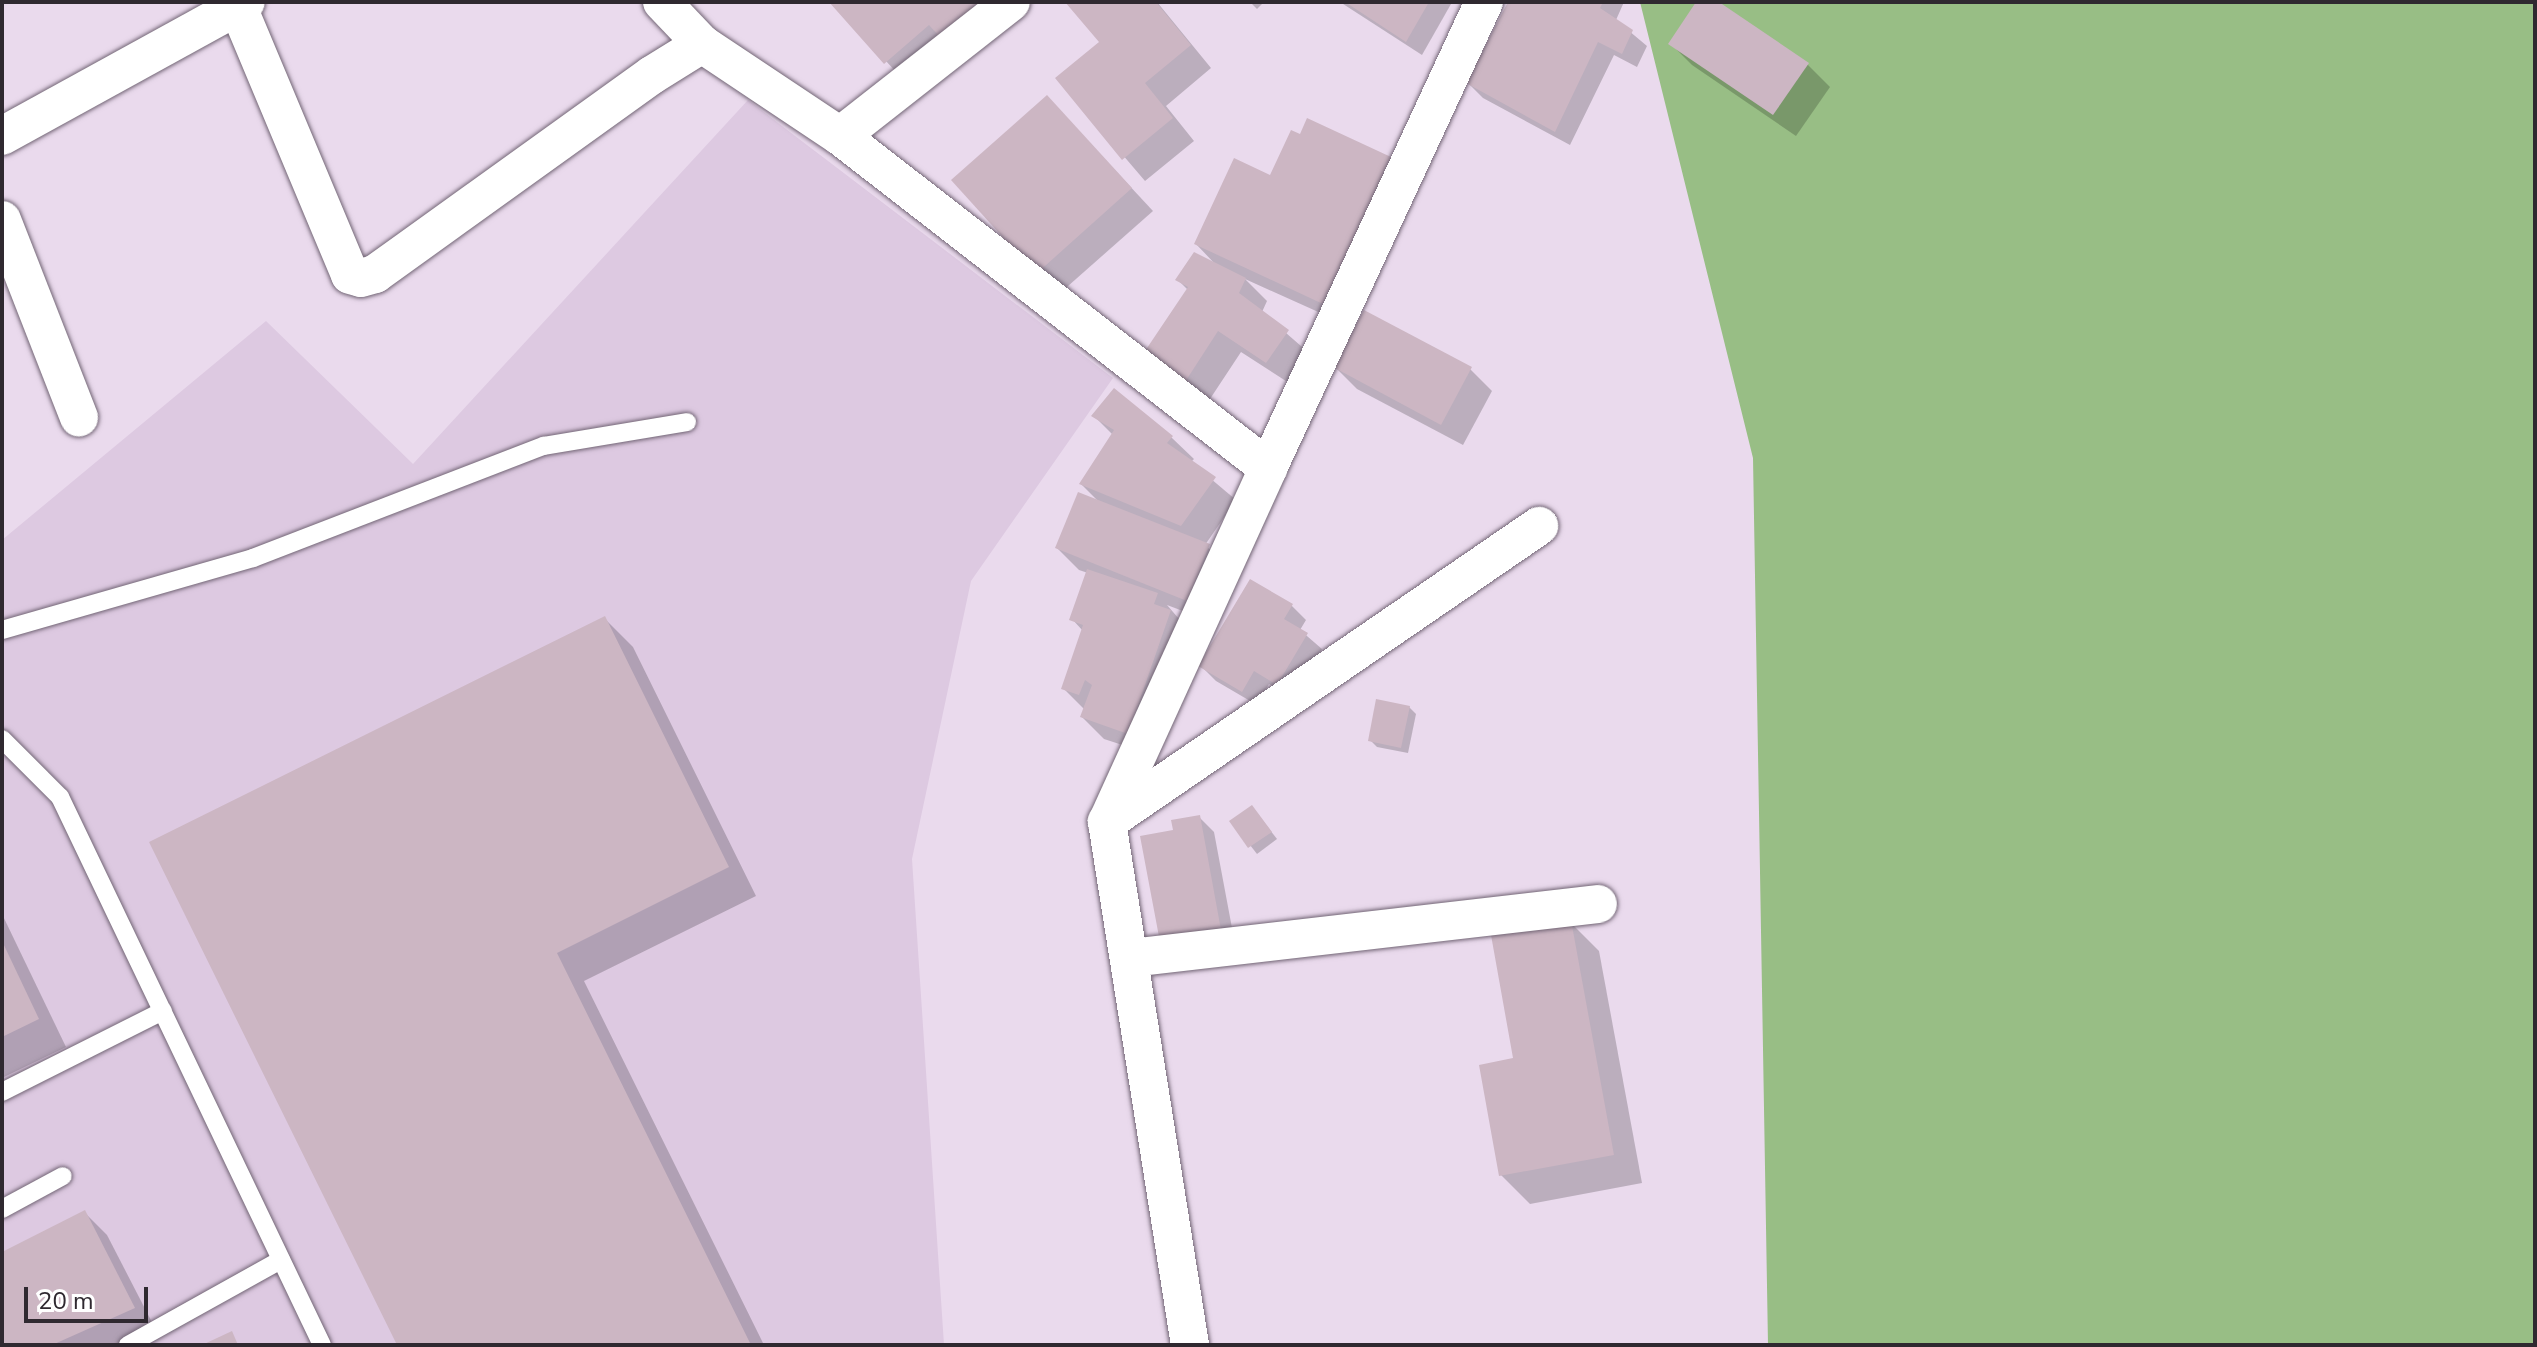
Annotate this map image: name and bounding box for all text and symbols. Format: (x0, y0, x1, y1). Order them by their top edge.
scale bar (28, 1271, 152, 1321)
text: 20 m (38, 1285, 94, 1317)

